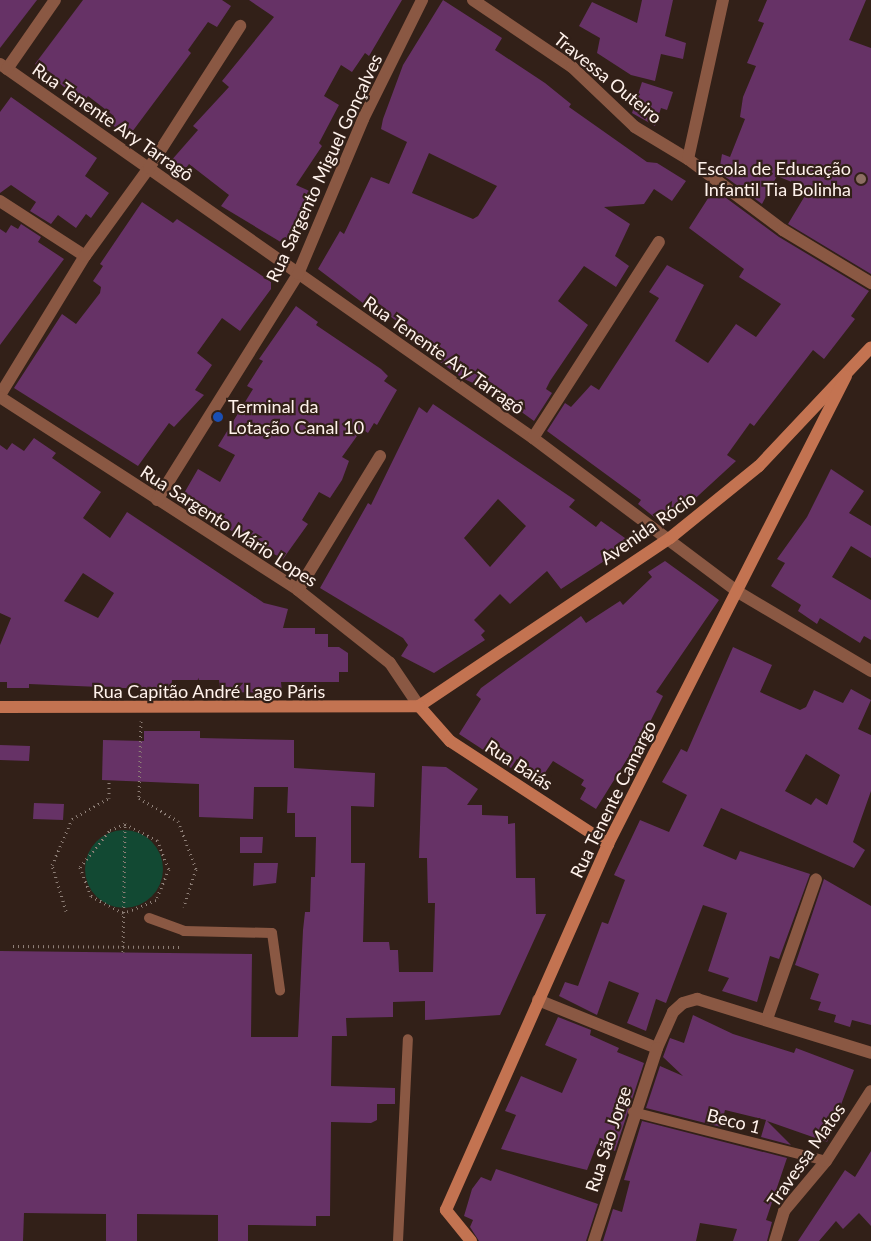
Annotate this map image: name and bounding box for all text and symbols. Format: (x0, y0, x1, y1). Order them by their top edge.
street label: Travessa Outeiro (550, 28, 666, 128)
street label: Rua Sargento Miguel Gonçalves (262, 50, 386, 286)
street label: Rua Tenente Ary Tarragô (27, 58, 199, 186)
place label: Escola de Educação Infantil Tia Bolinha (697, 158, 851, 200)
marker: Escola de Educação Infantil Tia Bolinha (855, 173, 867, 185)
street label: Rua Tenente Ary Tarragô (358, 291, 530, 419)
place label: Terminal da Lotação Canal 10 (228, 396, 364, 438)
marker: Terminal da Lotação Canal 10 (212, 411, 224, 423)
street label: Rua Sargento Mário Lopes (137, 461, 321, 591)
street label: Avenida Rócio (596, 487, 700, 569)
street label: Rua Capitão André Lago Páris (92, 680, 326, 702)
street label: Rua Tenente Camargo (565, 717, 661, 881)
street label: Rua Baiás (481, 735, 557, 795)
street label: Rua São Jorge (581, 1083, 635, 1195)
street label: Travessa Matos (762, 1099, 850, 1211)
street label: Beco 1 (705, 1104, 763, 1138)

